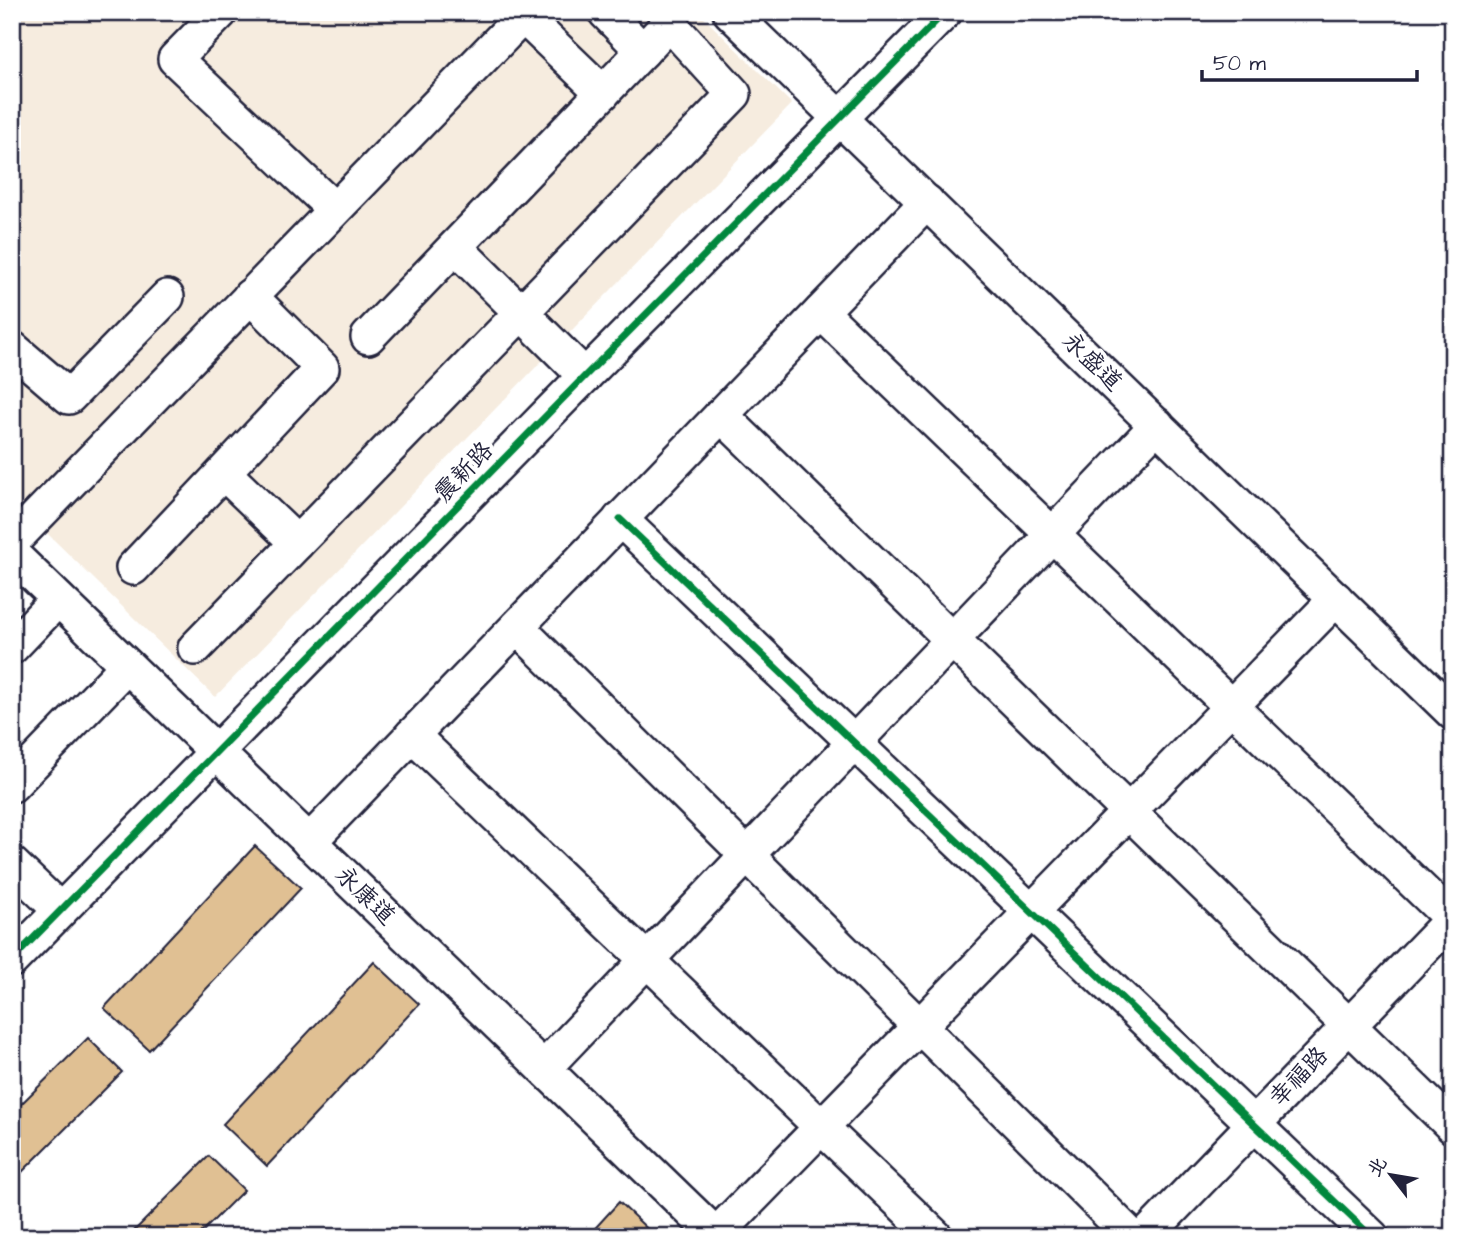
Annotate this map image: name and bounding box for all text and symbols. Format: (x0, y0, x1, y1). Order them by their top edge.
scale bar (1202, 38, 1418, 82)
text: 50 m (1213, 49, 1267, 78)
street label: 永盛道 (1054, 325, 1130, 399)
street label: 震新路 (427, 434, 501, 510)
street label: 永康道 (327, 859, 403, 933)
street label: 幸福路 (1262, 1039, 1336, 1115)
north arrow (1356, 1140, 1426, 1210)
text: 北 (1361, 1152, 1394, 1182)

